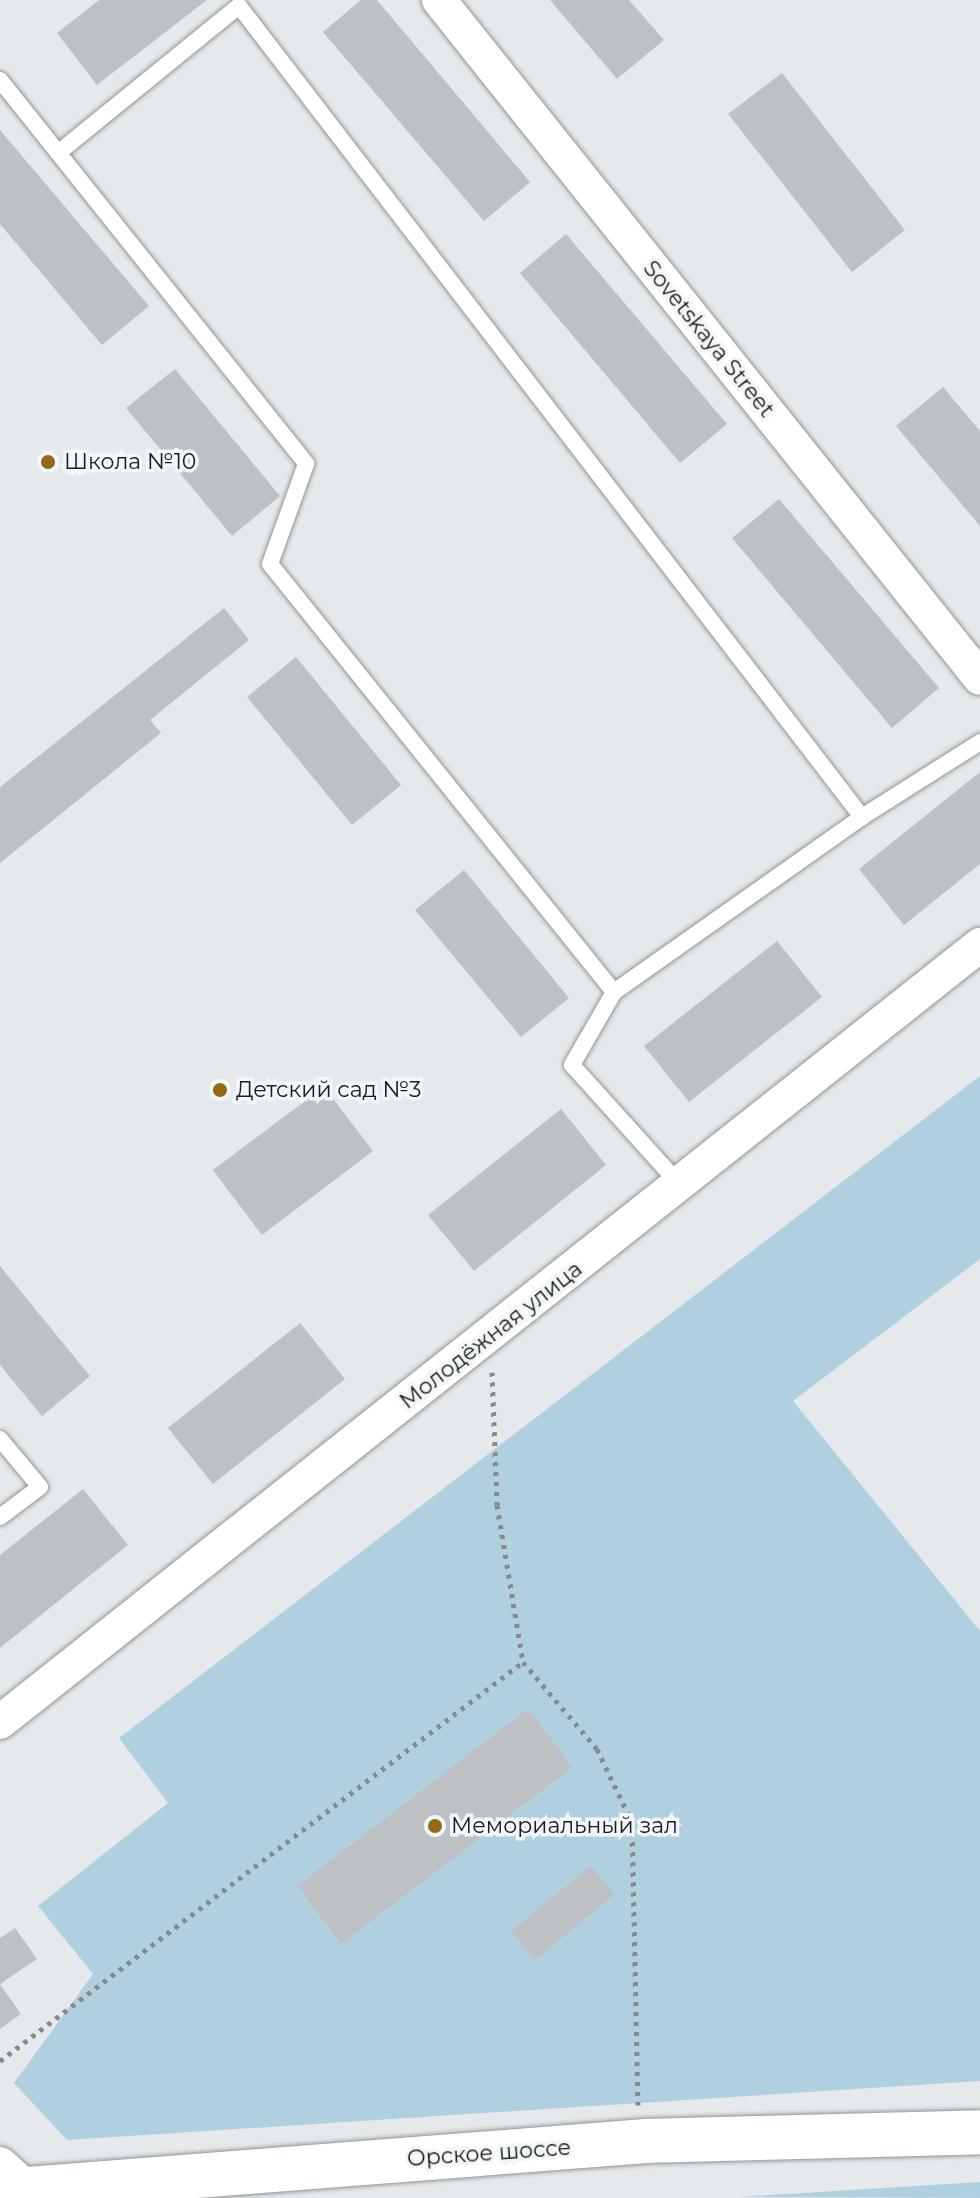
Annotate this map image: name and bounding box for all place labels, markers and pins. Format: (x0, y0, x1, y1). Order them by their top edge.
place label: Школа №10 (64, 449, 196, 475)
marker: Школа №10 (39, 453, 57, 471)
place label: Детский сад №3 (236, 1077, 421, 1103)
marker: Детский сад №3 (211, 1081, 229, 1099)
place label: Мемориальный зал (451, 1813, 678, 1839)
marker: Мемориальный зал (426, 1817, 444, 1835)

